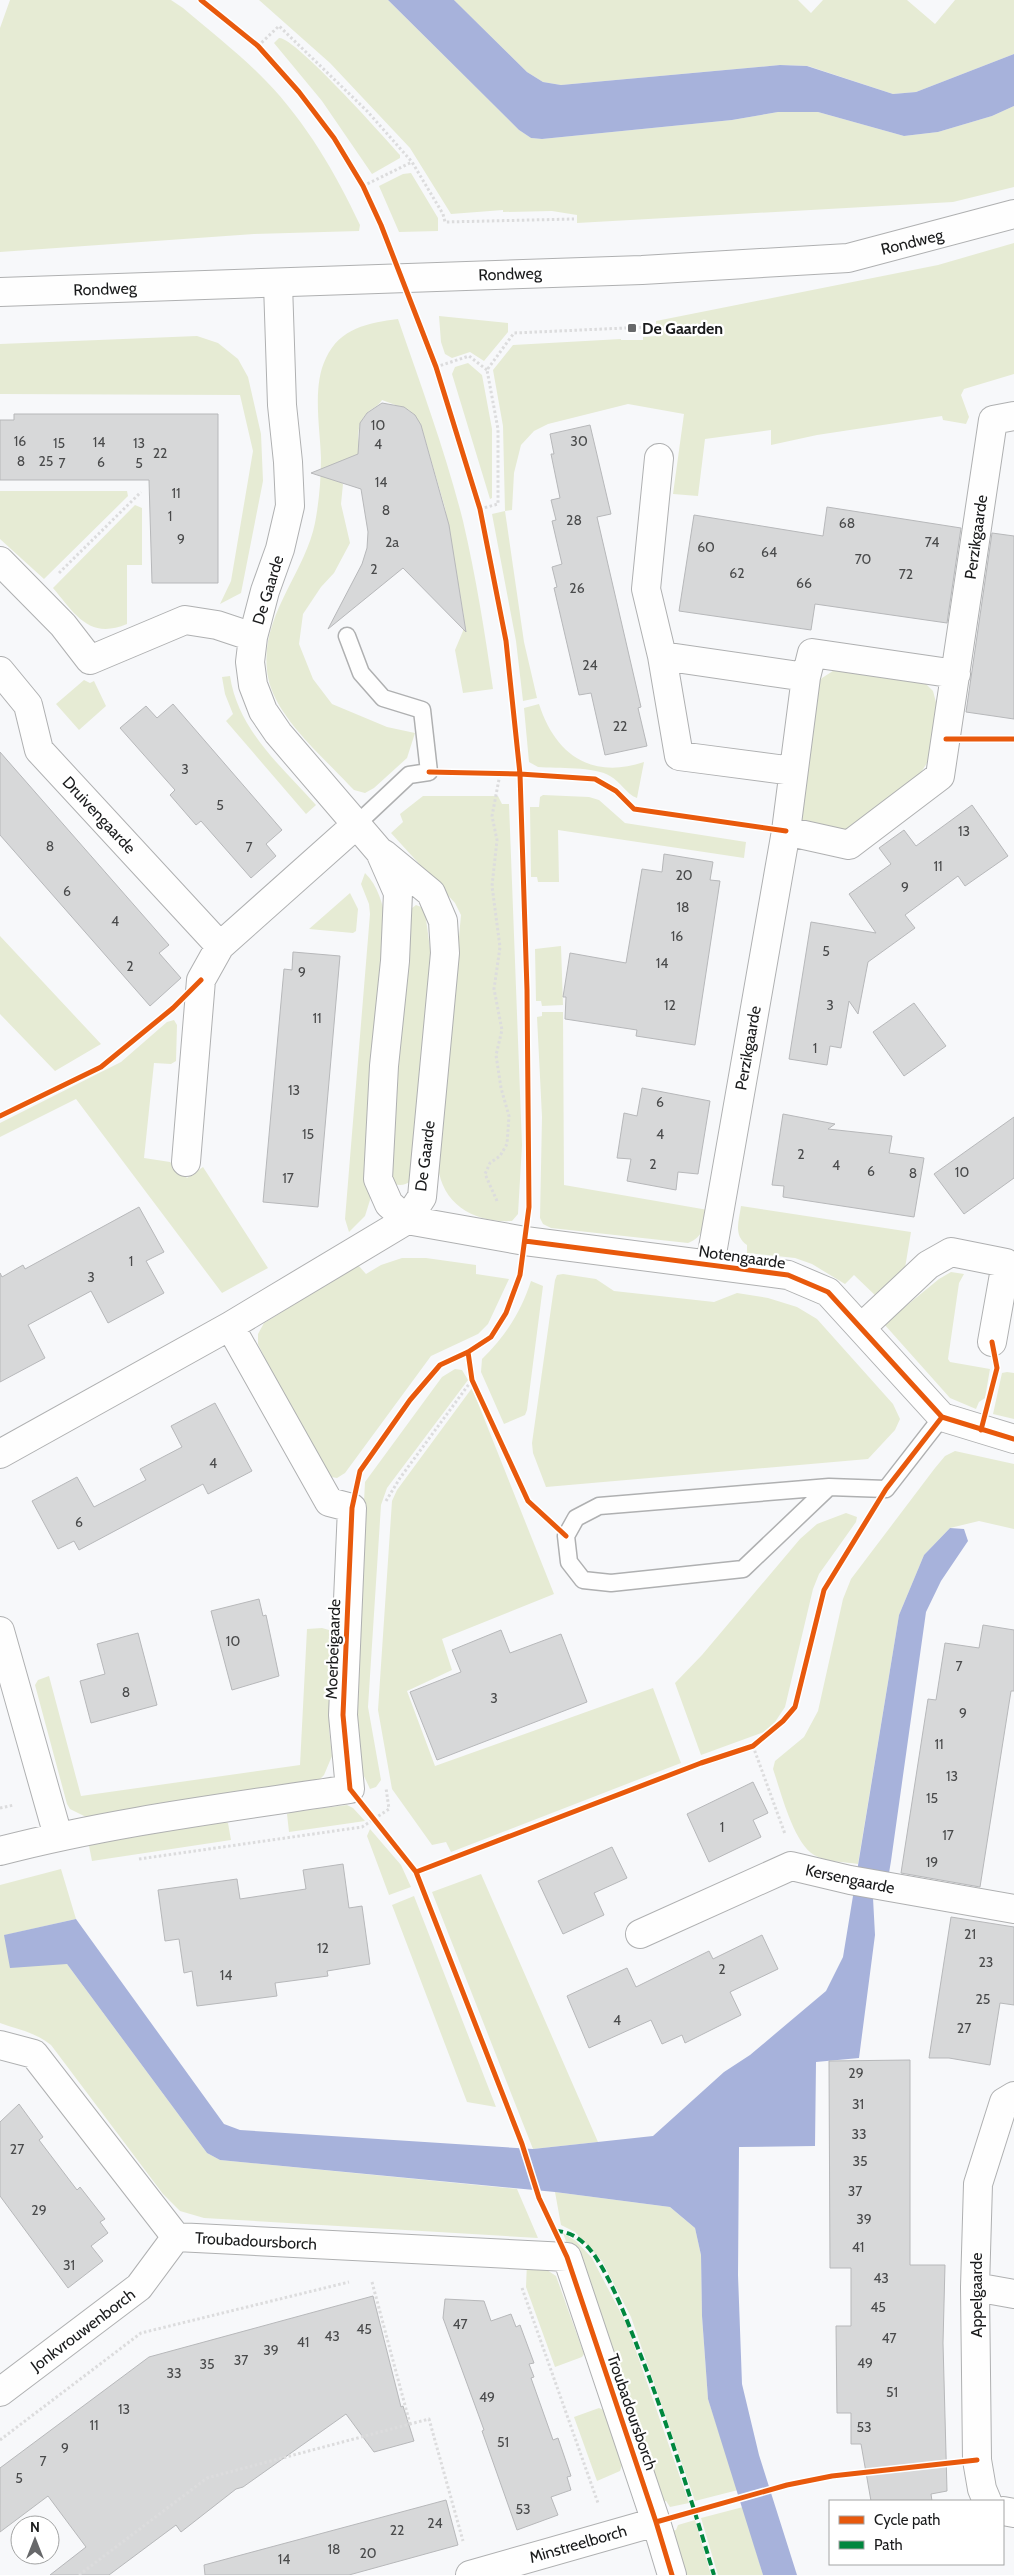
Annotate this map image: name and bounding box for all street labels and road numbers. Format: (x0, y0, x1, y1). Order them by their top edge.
street label: Rondweg (879, 225, 946, 259)
street label: Rondweg (478, 263, 543, 285)
street label: Rondweg (73, 278, 138, 300)
street label: Perzikgaarde (961, 493, 991, 581)
street label: De Gaarde (248, 553, 288, 627)
street label: Druivengaarde (58, 773, 140, 857)
street label: Perzikgaarde (731, 1004, 765, 1092)
street label: De Gaarde (411, 1119, 439, 1193)
street label: Notengaarde (697, 1242, 787, 1272)
street label: Moerbeigaarde (322, 1598, 344, 1700)
street label: Kersengaarde (804, 1860, 896, 1898)
street label: Troubadoursborch (195, 2228, 317, 2254)
street label: Appelgaarde (967, 2253, 986, 2337)
street label: Jonkvrouwenborch (26, 2285, 139, 2376)
street label: Troubadoursborch (603, 2351, 661, 2473)
street label: Minstreelborch (527, 2521, 629, 2567)

